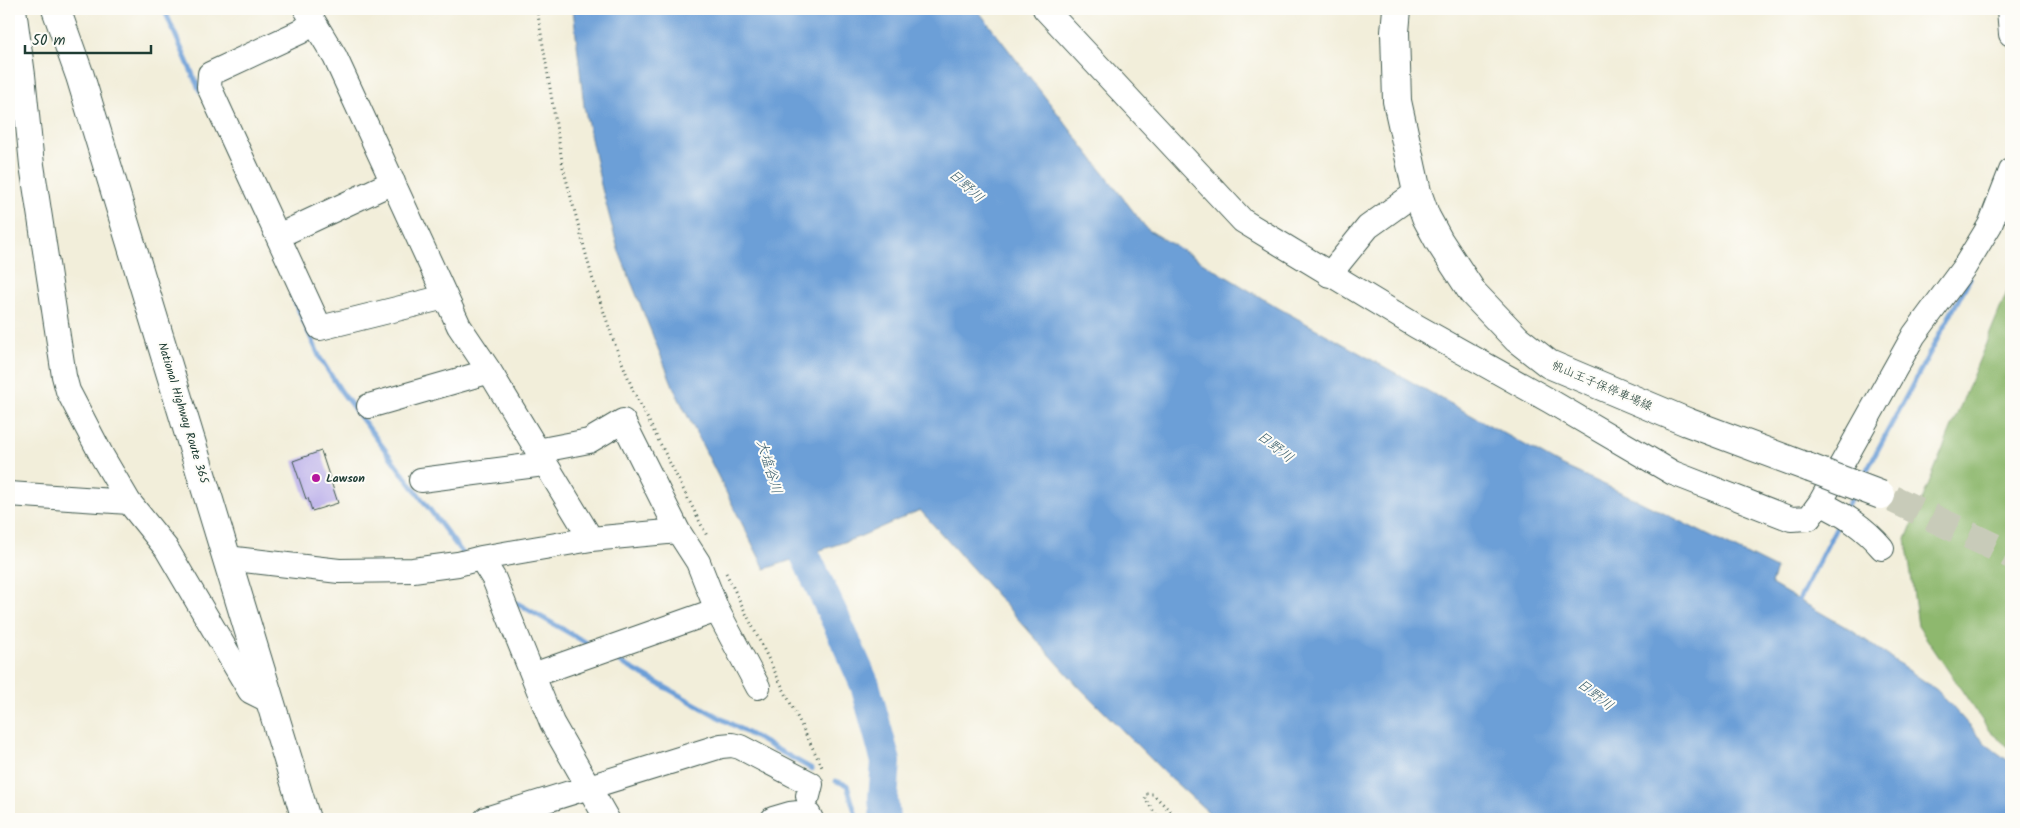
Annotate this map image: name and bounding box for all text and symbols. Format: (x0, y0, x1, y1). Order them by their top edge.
scale bar (25, 22, 151, 54)
text: 50 m (32, 29, 66, 53)
water label: 日野川 (943, 164, 989, 208)
street label: National Highway Route 365 (152, 340, 214, 487)
street label: 帆山王子保停車場線 (1549, 356, 1655, 416)
water label: 日野川 (1252, 425, 1298, 469)
water label: 大塩谷川 (750, 437, 788, 497)
place label: Lawson (326, 469, 365, 488)
marker: Lawson (310, 472, 322, 484)
water label: 日野川 (1572, 673, 1618, 717)

